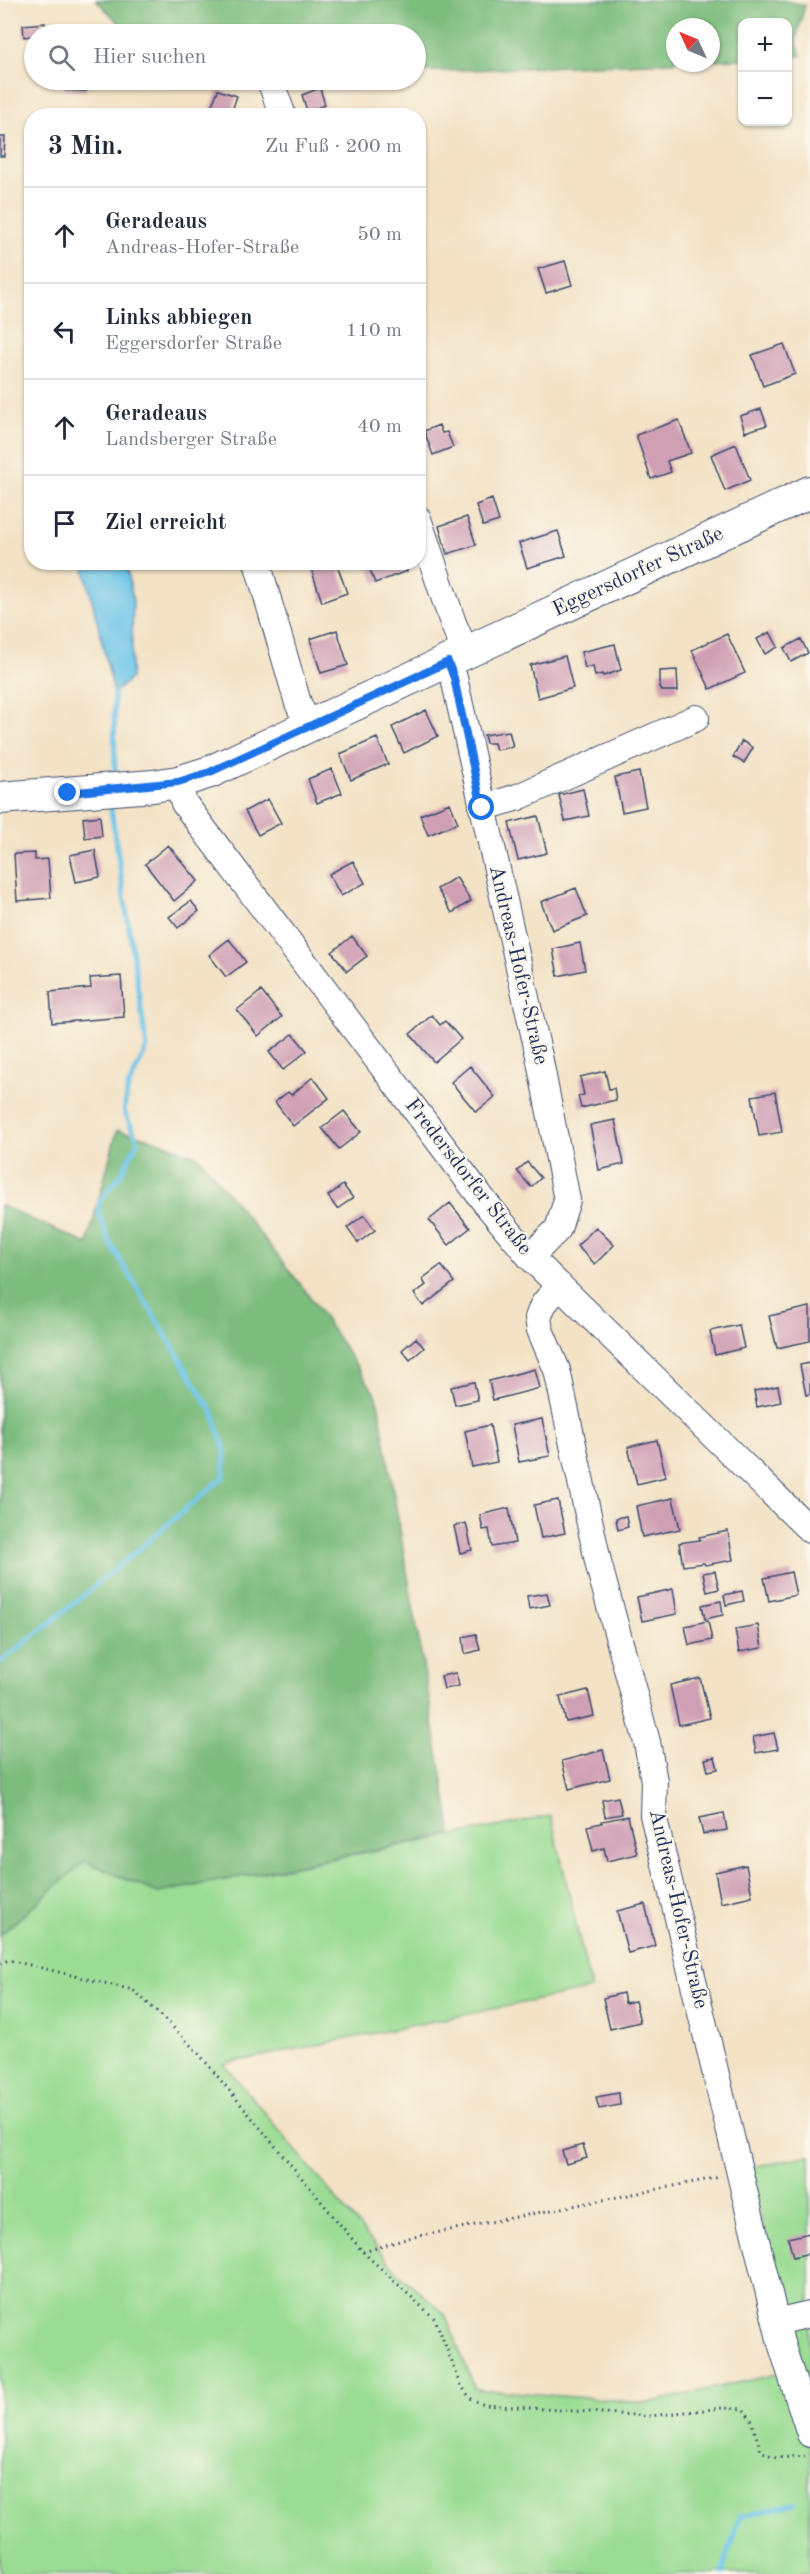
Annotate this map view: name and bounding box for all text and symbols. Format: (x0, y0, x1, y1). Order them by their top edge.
north arrow (666, 18, 720, 72)
map controls (738, 18, 792, 126)
button: + (738, 18, 792, 72)
search box (24, 24, 426, 90)
icon: search (45, 41, 78, 74)
text: Hier suchen (93, 46, 206, 68)
button: − (738, 72, 792, 126)
text: 3 Min. (48, 134, 123, 160)
text: Zu Fuß · 200 m (265, 137, 402, 157)
text: Geradeaus (105, 211, 207, 233)
icon: ahead (48, 219, 81, 252)
text: 50 m (357, 225, 402, 245)
text: Andreas-Hofer-Straße (105, 238, 299, 258)
text: Links abbiegen (105, 307, 253, 329)
icon: left (48, 315, 81, 348)
text: 110 m (346, 321, 402, 341)
text: Eggersdorfer Straße (105, 334, 282, 354)
text: Geradeaus (105, 403, 207, 425)
icon: ahead (48, 411, 81, 444)
text: 40 m (357, 417, 402, 437)
text: Landsberger Straße (105, 430, 277, 450)
icon: arrive (48, 507, 81, 540)
text: Ziel erreicht (105, 512, 226, 534)
street label: Eggersdorfer Straße (549, 523, 727, 621)
route end (54, 779, 80, 805)
route start (468, 794, 494, 820)
street label: Andreas-Hofer-Straße (485, 863, 551, 1067)
street label: Fredersdorfer Straße (401, 1095, 535, 1259)
street label: Andreas-Hofer-Straße (645, 1807, 711, 2011)

